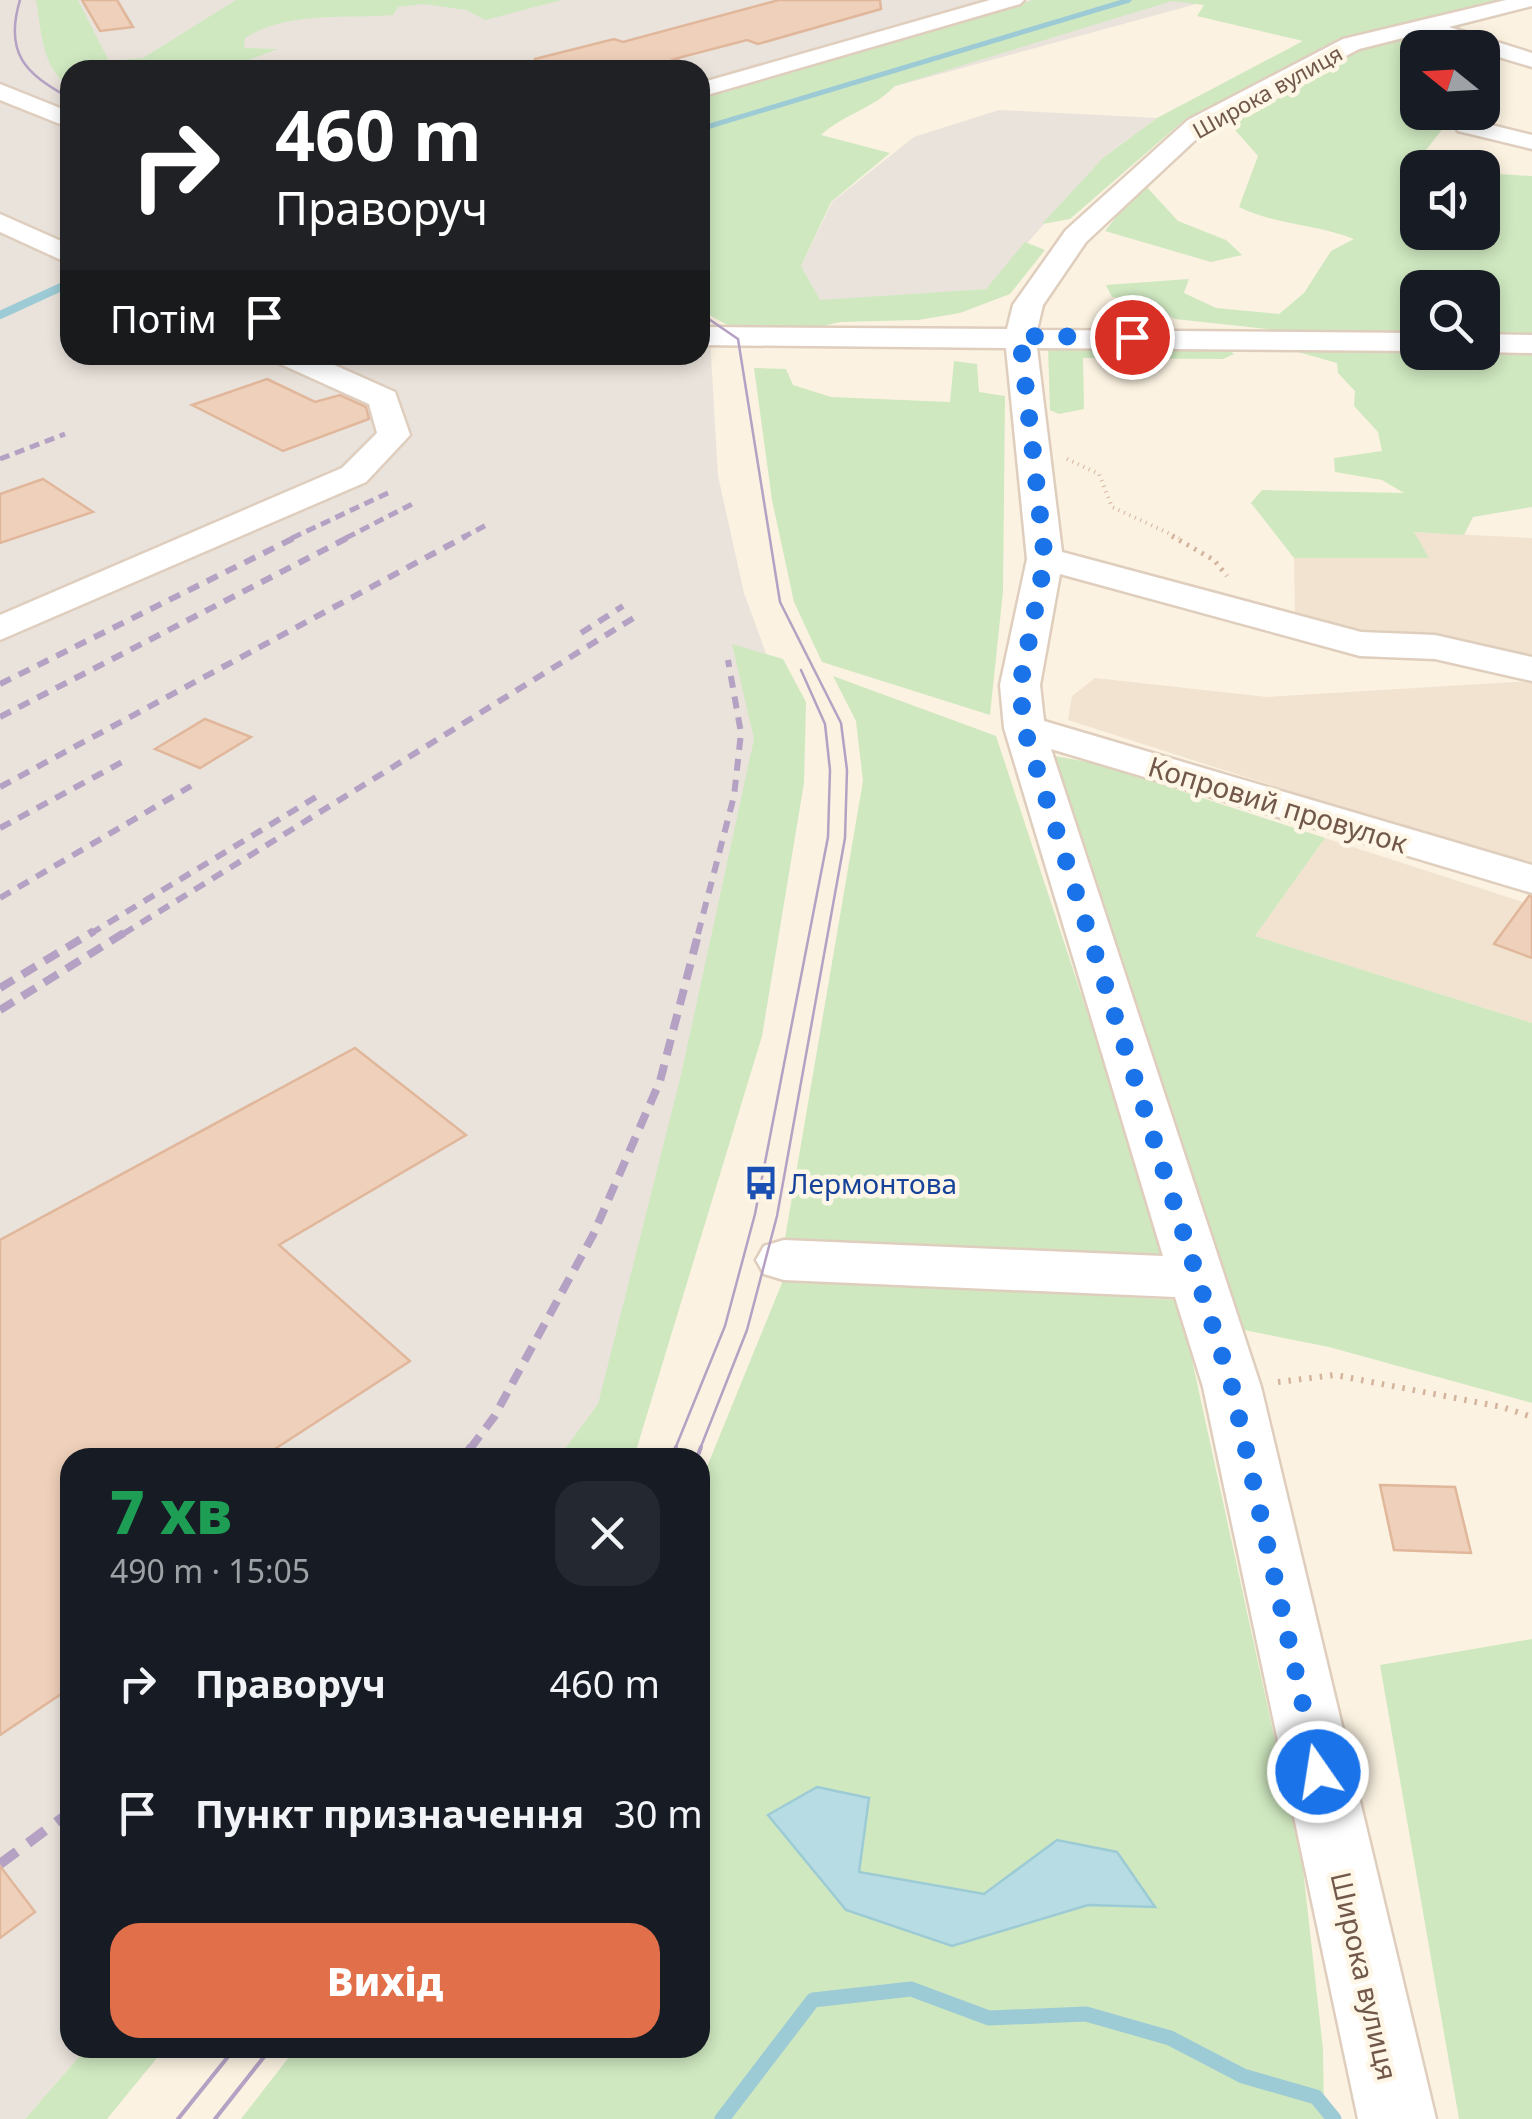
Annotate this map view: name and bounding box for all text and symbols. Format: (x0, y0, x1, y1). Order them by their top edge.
north arrow (1400, 30, 1500, 130)
map controls (1400, 30, 1500, 370)
street label: Широка вулиця (1187, 37, 1347, 145)
text: 460 m (275, 86, 482, 182)
icon: right (110, 100, 240, 230)
button: sound (1400, 150, 1500, 250)
text: Праворуч (275, 177, 488, 238)
button: search (1400, 270, 1500, 370)
icon: arrive (237, 290, 292, 345)
text: Потім (110, 292, 217, 344)
pin (1090, 295, 1175, 380)
icon: arrive (1105, 310, 1160, 365)
street label: Копровий провулок (1144, 747, 1412, 862)
bus stop icon: Лермонтова (742, 1164, 780, 1202)
place label: Лермонтова (789, 1164, 957, 1202)
text: 7 хв (110, 1470, 232, 1552)
button: close (555, 1481, 660, 1586)
text: 490 m · 15:05 (110, 1549, 310, 1592)
icon: right (110, 1656, 165, 1711)
text: Праворуч (195, 1657, 386, 1709)
text: 460 m (549, 1657, 660, 1709)
position arrow (1266, 1720, 1370, 1824)
icon: arrive (110, 1786, 165, 1841)
text: Пункт призначення (195, 1787, 584, 1839)
text: 30 m (614, 1787, 703, 1839)
street label: Широка вулиця (1323, 1868, 1407, 2084)
button: Вихід (110, 1923, 660, 2038)

